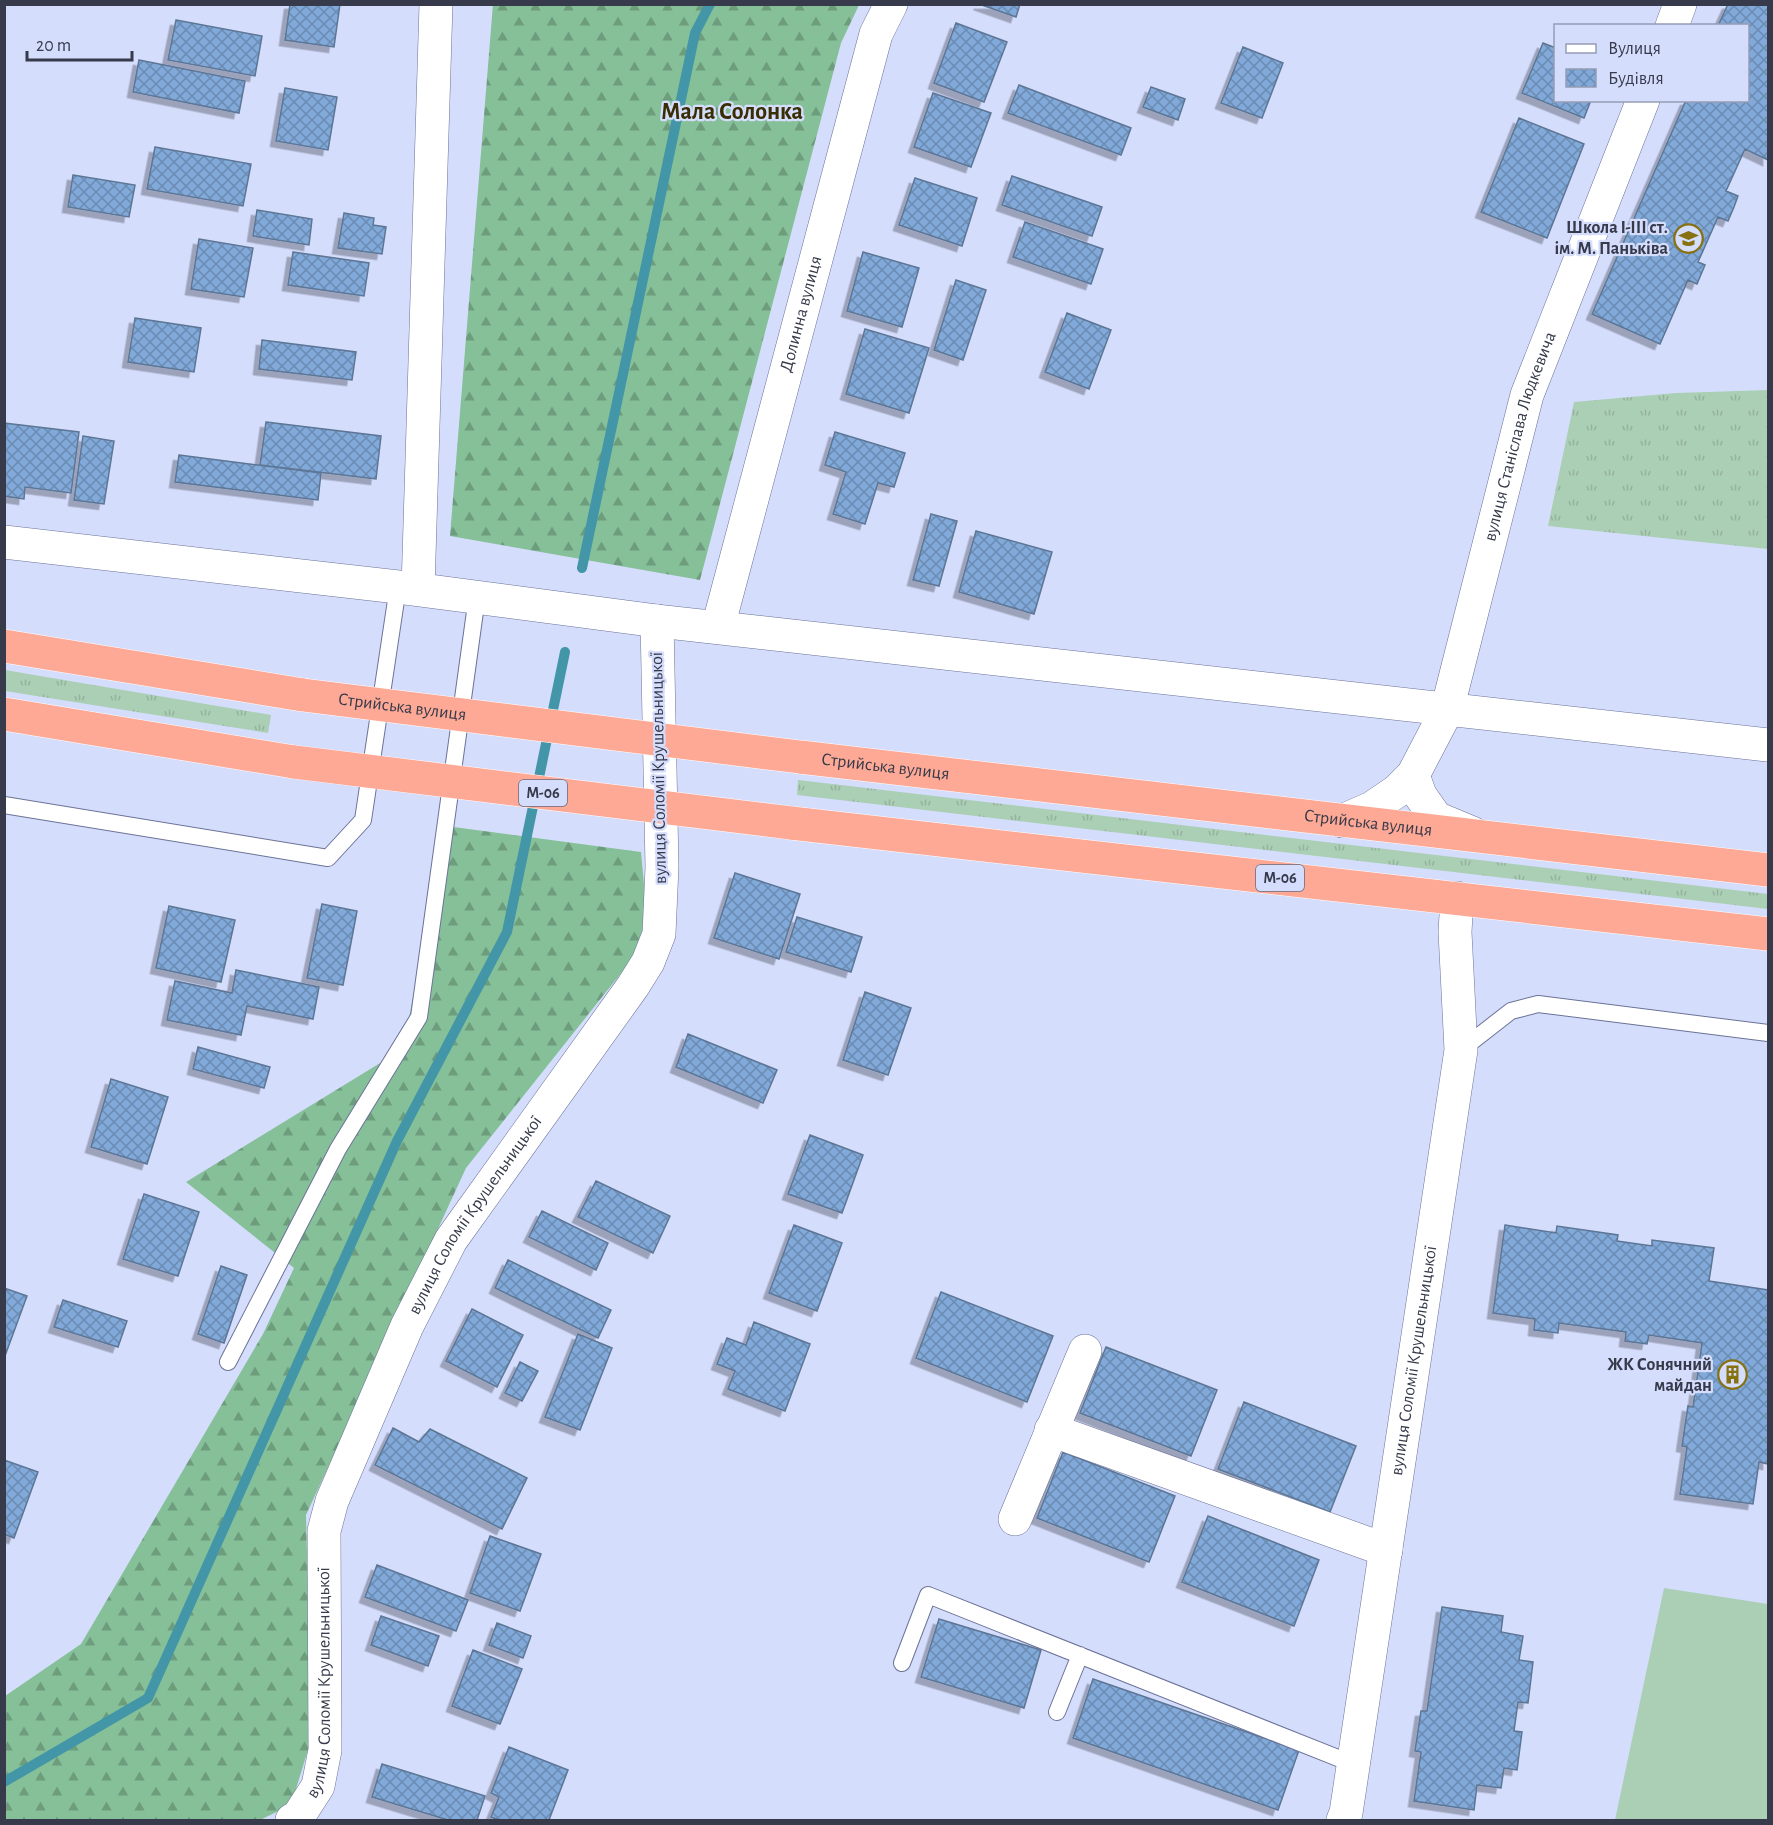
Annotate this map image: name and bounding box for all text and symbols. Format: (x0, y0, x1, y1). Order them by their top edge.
scale bar (27, 24, 132, 62)
legend (1554, 24, 1749, 102)
text: 20 m (36, 37, 71, 55)
text: Вулиця (1608, 40, 1661, 58)
text: Будівля (1608, 70, 1664, 88)
district label: Мала Солонка (661, 100, 803, 124)
place label: Школа І-ІІІ ст. ім. М. Паньківа (1554, 219, 1668, 258)
school or university icon: Школа І-ІІІ ст. ім. М. Паньківа (1673, 222, 1705, 254)
street label: Долинна вулиця (777, 254, 825, 374)
street label: вулиця Станіслава Людкевича (1481, 329, 1560, 543)
street label: вулиця Соломії Крушельницької (648, 652, 670, 884)
street label: Стрийська вулиця (337, 690, 467, 724)
street label: Стрийська вулиця (820, 751, 951, 783)
road number: М-06 (519, 780, 567, 806)
street label: Стрийська вулиця (1303, 807, 1433, 840)
road number: М-06 (1256, 865, 1304, 891)
street label: вулиця Соломії Крушельницької (405, 1113, 546, 1318)
street label: вулиця Соломії Крушельницької (1388, 1245, 1440, 1477)
place label: ЖК Сонячний майдан (1607, 1356, 1712, 1395)
building icon: ЖК Сонячний майдан (1717, 1359, 1749, 1391)
street label: вулиця Соломії Крушельницької (304, 1567, 334, 1802)

